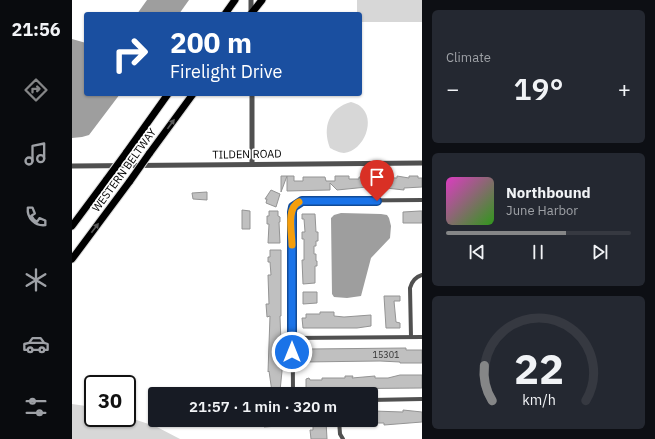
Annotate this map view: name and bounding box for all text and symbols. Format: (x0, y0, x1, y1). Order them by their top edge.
text: 21:56 (11, 18, 61, 41)
text: 200 m (170, 24, 252, 61)
icon: right (104, 28, 156, 80)
text: Climate (446, 49, 491, 66)
text: Firelight Drive (170, 60, 282, 83)
text: 19° (513, 69, 564, 108)
text: − (446, 74, 459, 103)
text: + (618, 74, 631, 103)
icon: directions (22, 76, 50, 104)
one-way arrow (167, 119, 175, 129)
street label: WESTERN BELTWAY (89, 125, 159, 215)
icon: music (22, 140, 50, 168)
street label: TILDEN ROAD (212, 146, 282, 162)
pin (360, 160, 394, 201)
icon: arrive (366, 166, 388, 188)
text: Northbound (506, 183, 591, 202)
text: June Harbor (506, 202, 578, 219)
icon: phone (22, 203, 50, 231)
one-way arrow (91, 222, 99, 233)
icon: previous (466, 241, 488, 263)
icon: pause (527, 241, 549, 263)
icon: next (589, 241, 611, 263)
icon: climate (22, 266, 50, 294)
icon: car (22, 330, 50, 358)
position arrow (271, 331, 313, 373)
text: 22 (514, 340, 563, 394)
house number: 15301 (372, 349, 400, 360)
speed limit sign: 30 (84, 375, 136, 427)
text: km/h (522, 389, 555, 408)
icon: filters (22, 393, 50, 421)
text: 21:57 · 1 min · 320 m (189, 397, 337, 416)

